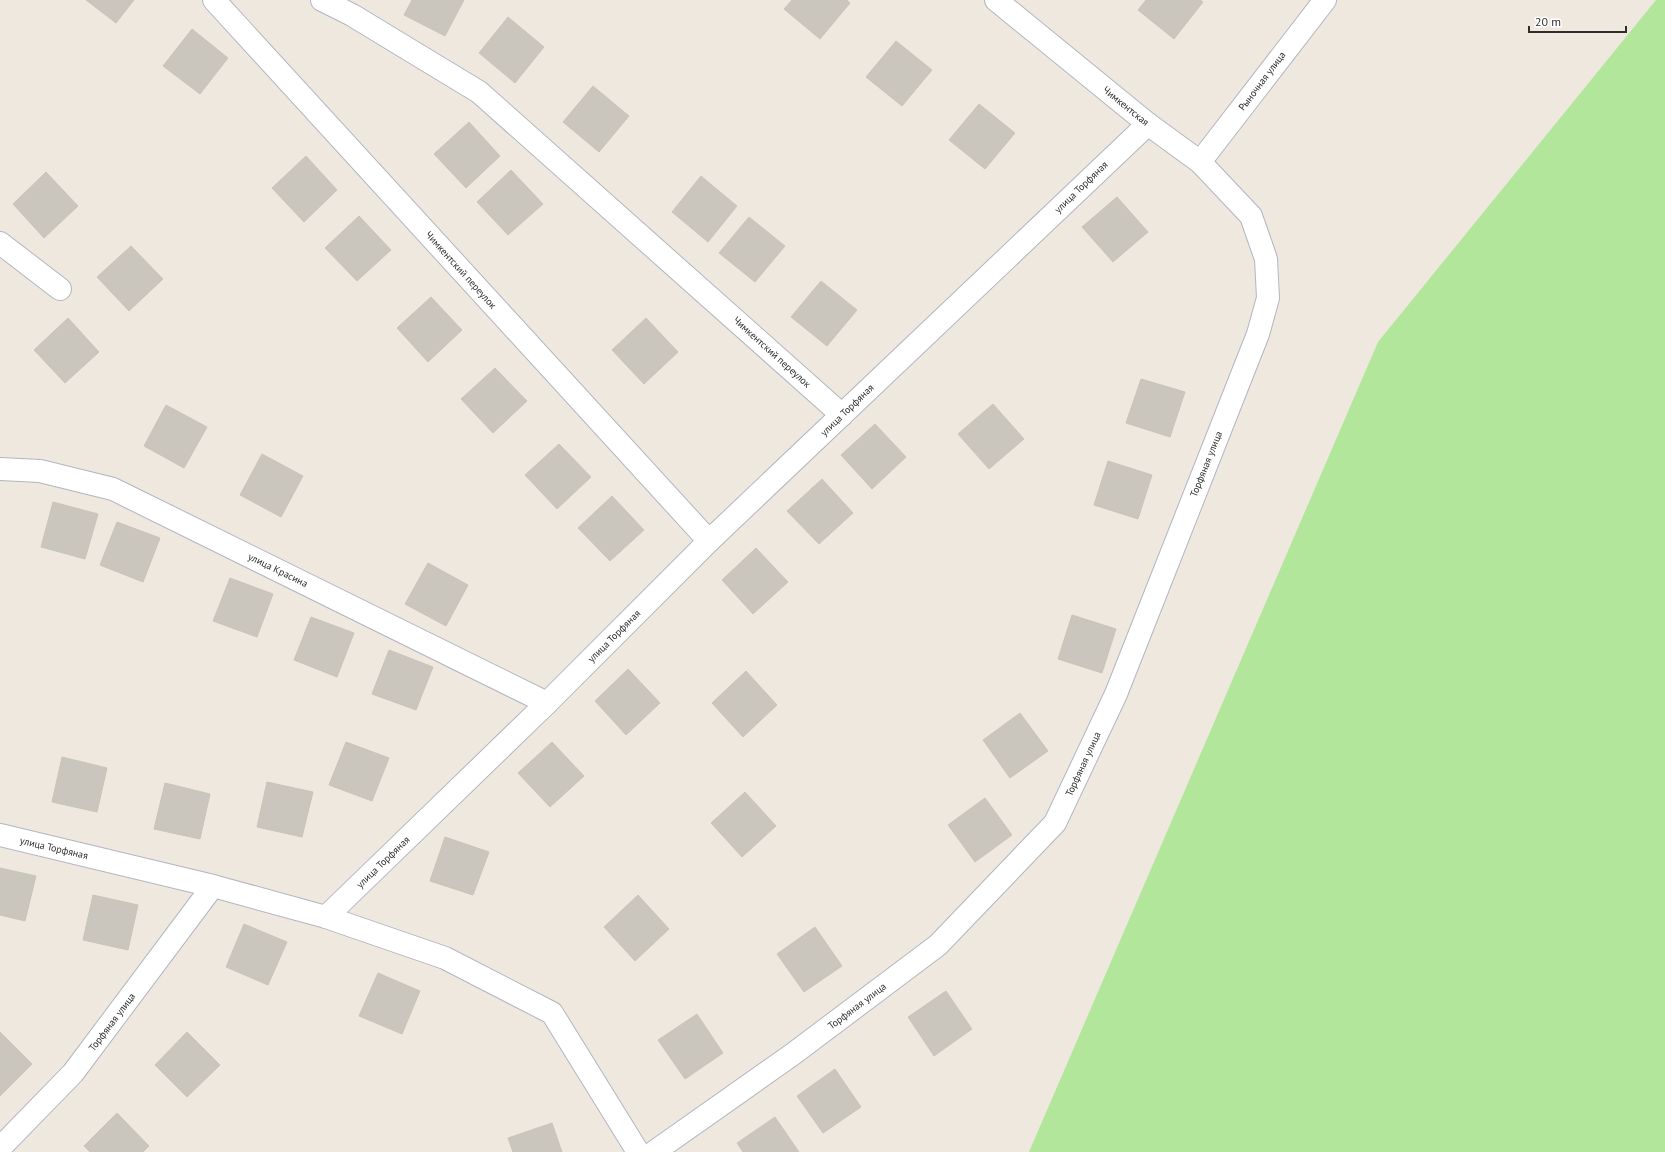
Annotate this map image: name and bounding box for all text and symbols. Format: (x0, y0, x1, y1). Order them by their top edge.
scale bar (1529, 8, 1626, 34)
text: 20 m (1535, 14, 1561, 29)
street label: Рыночная улица (1236, 49, 1288, 113)
street label: Чимкентская (1100, 83, 1152, 129)
street label: улица Торфяная (1051, 158, 1111, 216)
street label: Чимкентский переулок (423, 228, 500, 312)
street label: Чимкентский переулок (730, 314, 814, 391)
street label: улица Торфяная (817, 381, 877, 439)
street label: Торфяная улица (1187, 429, 1225, 499)
street label: улица Красина (246, 550, 310, 590)
street label: улица Торфяная (585, 607, 643, 665)
street label: Торфяная улица (1062, 730, 1104, 798)
street label: улица Торфяная (353, 833, 413, 891)
street label: улица Торфяная (19, 834, 90, 862)
street label: Торфяная улица (825, 980, 889, 1032)
street label: Торфяная улица (86, 990, 138, 1054)

